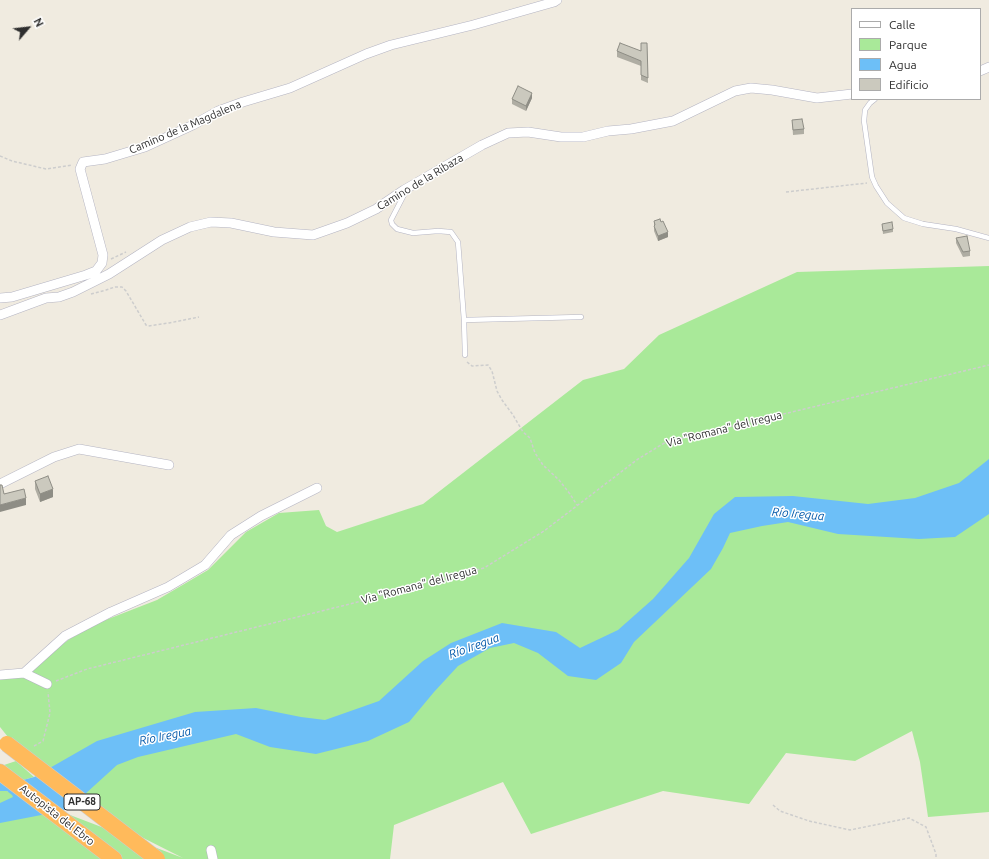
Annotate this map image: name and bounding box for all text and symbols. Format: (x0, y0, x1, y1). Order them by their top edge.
north arrow (8, 8, 48, 48)
legend (851, 8, 981, 100)
text: N (31, 16, 46, 29)
text: Calle (889, 18, 915, 31)
text: Parque (889, 38, 927, 51)
text: Agua (889, 58, 917, 71)
text: Edificio (889, 78, 929, 91)
street label: Camino de la Magdalena (127, 97, 243, 157)
street label: Camino de la Ribaza (375, 151, 465, 213)
street label: Via "Romana" del Iregua (665, 408, 783, 450)
water label: Río Iregua (771, 505, 825, 523)
street label: Via "Romana" del Iregua (360, 563, 478, 607)
water label: Río Iregua (447, 630, 501, 662)
water label: Río Iregua (138, 724, 192, 748)
street label: Autopista del Ebro (17, 782, 97, 848)
road number: AP-68 (64, 794, 100, 810)

